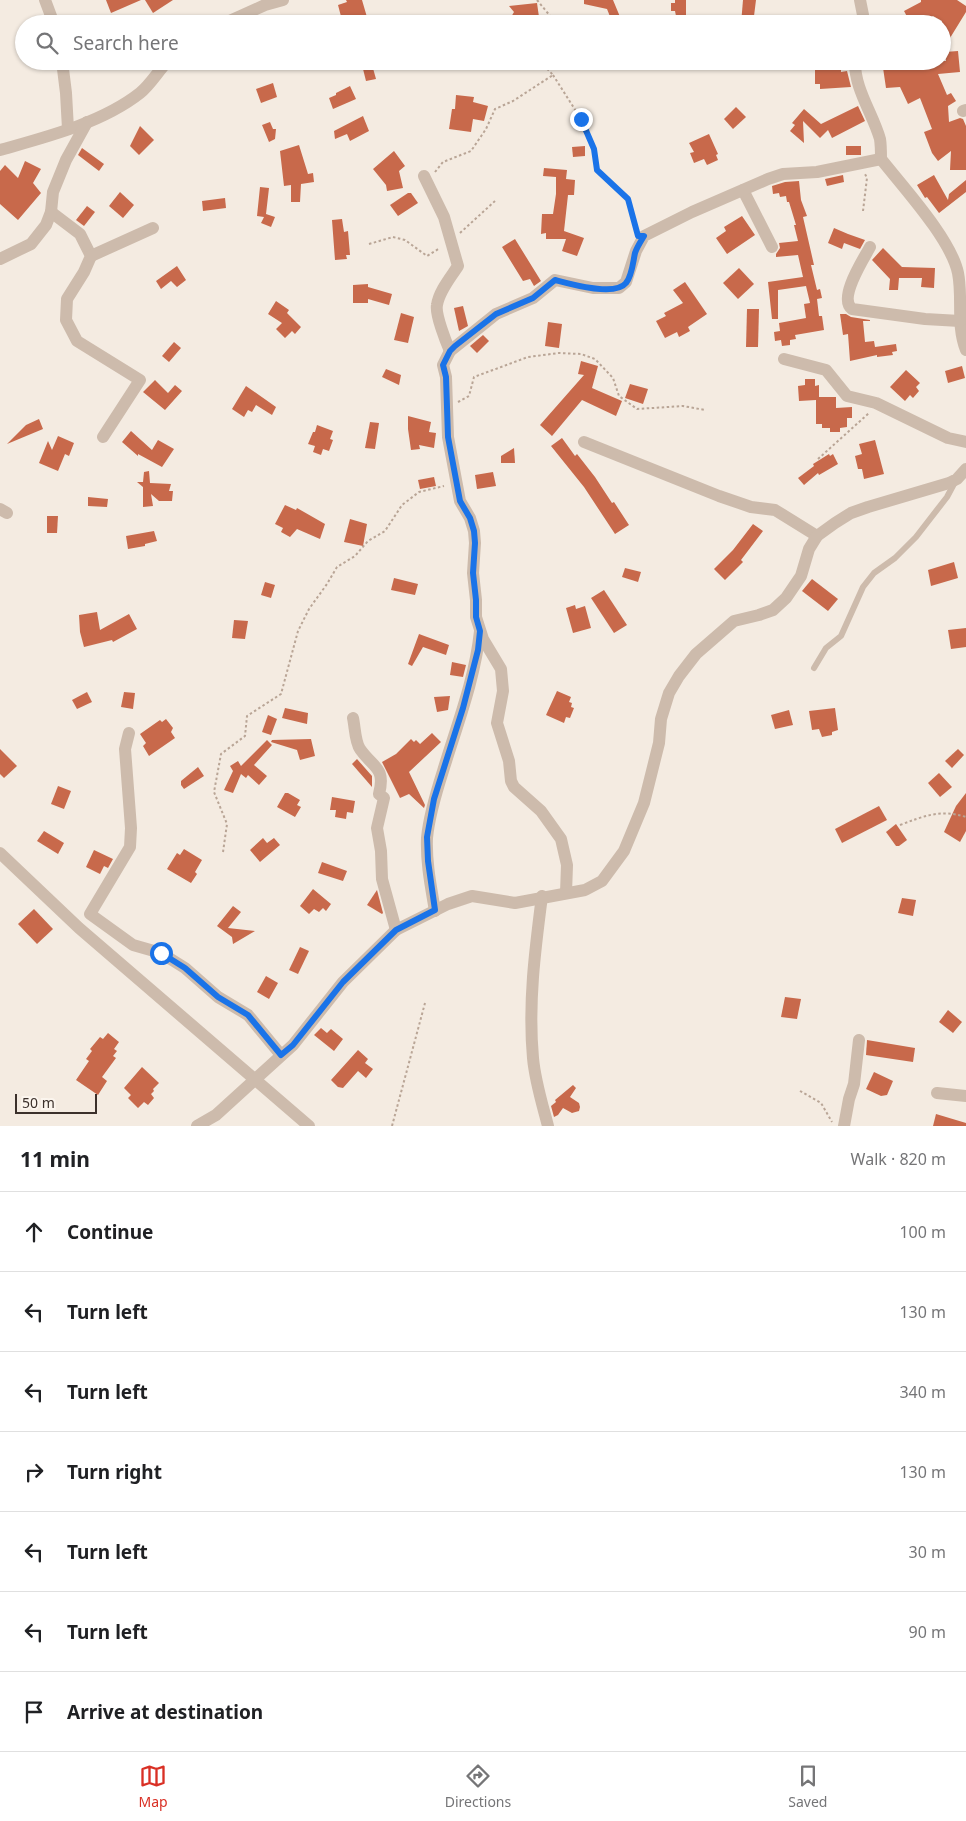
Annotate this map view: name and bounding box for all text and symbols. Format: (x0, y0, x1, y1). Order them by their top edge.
search box (15, 15, 951, 70)
icon: search (33, 29, 61, 57)
text: Search here (73, 30, 179, 56)
route end (570, 108, 593, 131)
route start (150, 942, 173, 965)
scale bar (15, 1091, 98, 1114)
text: 50 m (22, 1093, 55, 1112)
text: 11 min (20, 1145, 90, 1173)
text: Walk · 820 m (851, 1148, 946, 1170)
icon: ahead (20, 1218, 48, 1246)
text: Continue (67, 1219, 153, 1245)
text: 100 m (899, 1221, 946, 1243)
icon: left (20, 1298, 48, 1326)
text: Turn left (67, 1299, 148, 1325)
text: 130 m (899, 1301, 946, 1323)
icon: left (20, 1378, 48, 1406)
text: Turn left (67, 1379, 148, 1405)
text: 340 m (899, 1381, 946, 1403)
icon: right (20, 1458, 48, 1486)
text: Turn right (67, 1459, 162, 1485)
text: 130 m (899, 1461, 946, 1483)
icon: left (20, 1538, 48, 1566)
text: Turn left (67, 1539, 148, 1565)
text: 30 m (909, 1541, 946, 1563)
icon: left (20, 1618, 48, 1646)
text: Turn left (67, 1619, 148, 1645)
text: 90 m (909, 1621, 946, 1643)
icon: arrive (20, 1698, 48, 1726)
text: Arrive at destination (67, 1699, 263, 1725)
tab: Map (139, 1762, 168, 1811)
tab: Directions (445, 1762, 511, 1811)
tab: Saved (788, 1762, 827, 1811)

